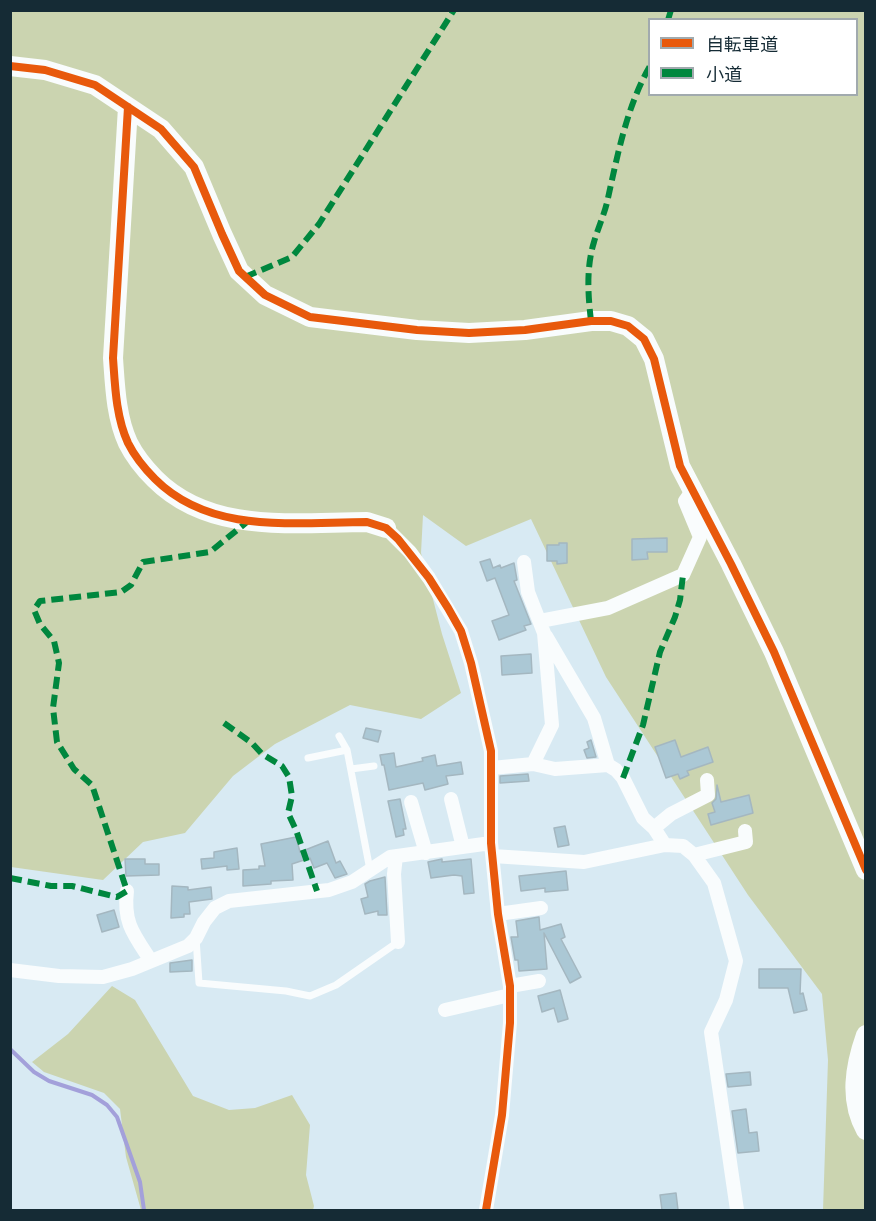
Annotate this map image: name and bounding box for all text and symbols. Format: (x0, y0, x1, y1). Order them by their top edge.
legend (648, 18, 858, 96)
text: 自転車道 (706, 34, 778, 56)
text: 小道 (706, 64, 742, 86)

